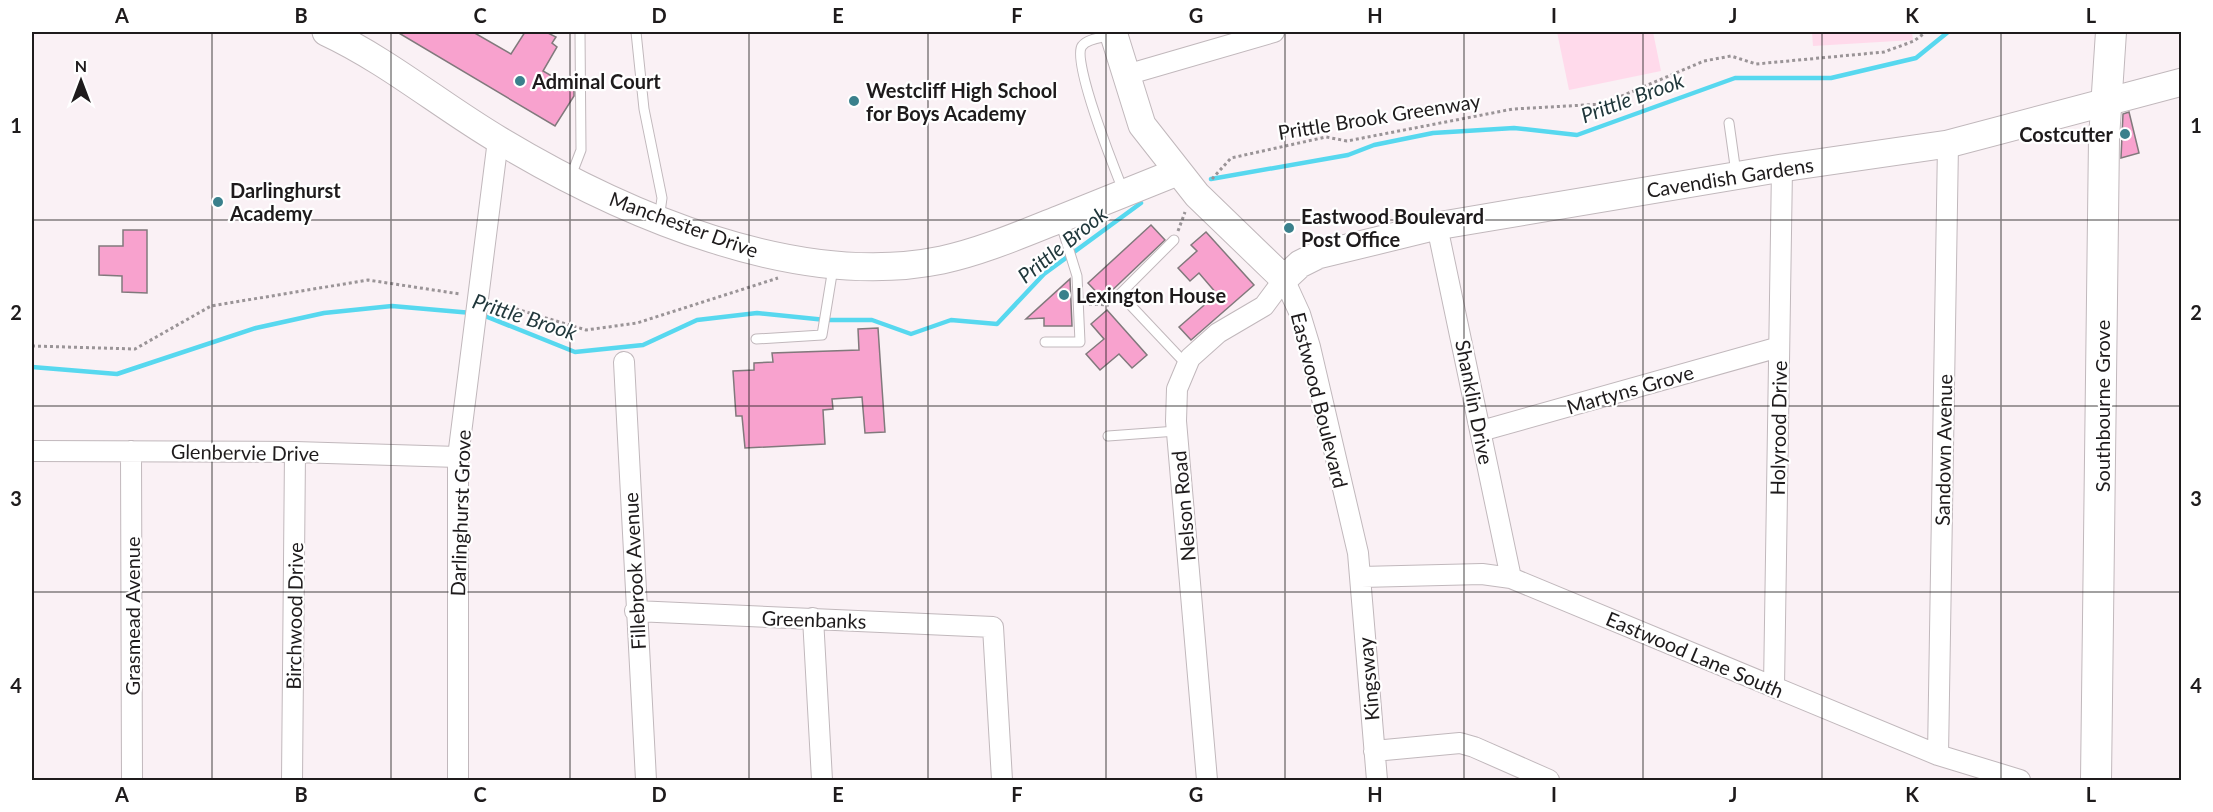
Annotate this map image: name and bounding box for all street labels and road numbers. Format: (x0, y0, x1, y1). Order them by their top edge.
street label: Prittle Brook Greenway (1276, 88, 1483, 144)
street label: Cavendish Gardens (1645, 152, 1815, 202)
street label: Manchester Drive (606, 186, 762, 262)
street label: Eastwood Boulevard (1287, 310, 1353, 490)
street label: Southbourne Grove (2090, 320, 2114, 492)
street label: Shanklin Drive (1451, 338, 1499, 466)
street label: Martyns Grove (1564, 359, 1696, 419)
street label: Holyrood Drive (1765, 360, 1791, 496)
street label: Sandown Avenue (1930, 374, 1956, 526)
street label: Darlinghurst Grove (445, 429, 475, 597)
street label: Glenbervie Drive (171, 439, 319, 465)
street label: Nelson Road (1166, 450, 1200, 562)
street label: Fillebrook Avenue (618, 492, 650, 650)
street label: Grasmead Avenue (120, 537, 144, 695)
street label: Birchwood Drive (281, 542, 307, 690)
street label: Greenbanks (761, 605, 867, 633)
street label: Eastwood Lane South (1603, 606, 1787, 702)
street label: Kingsway (1352, 635, 1384, 722)

